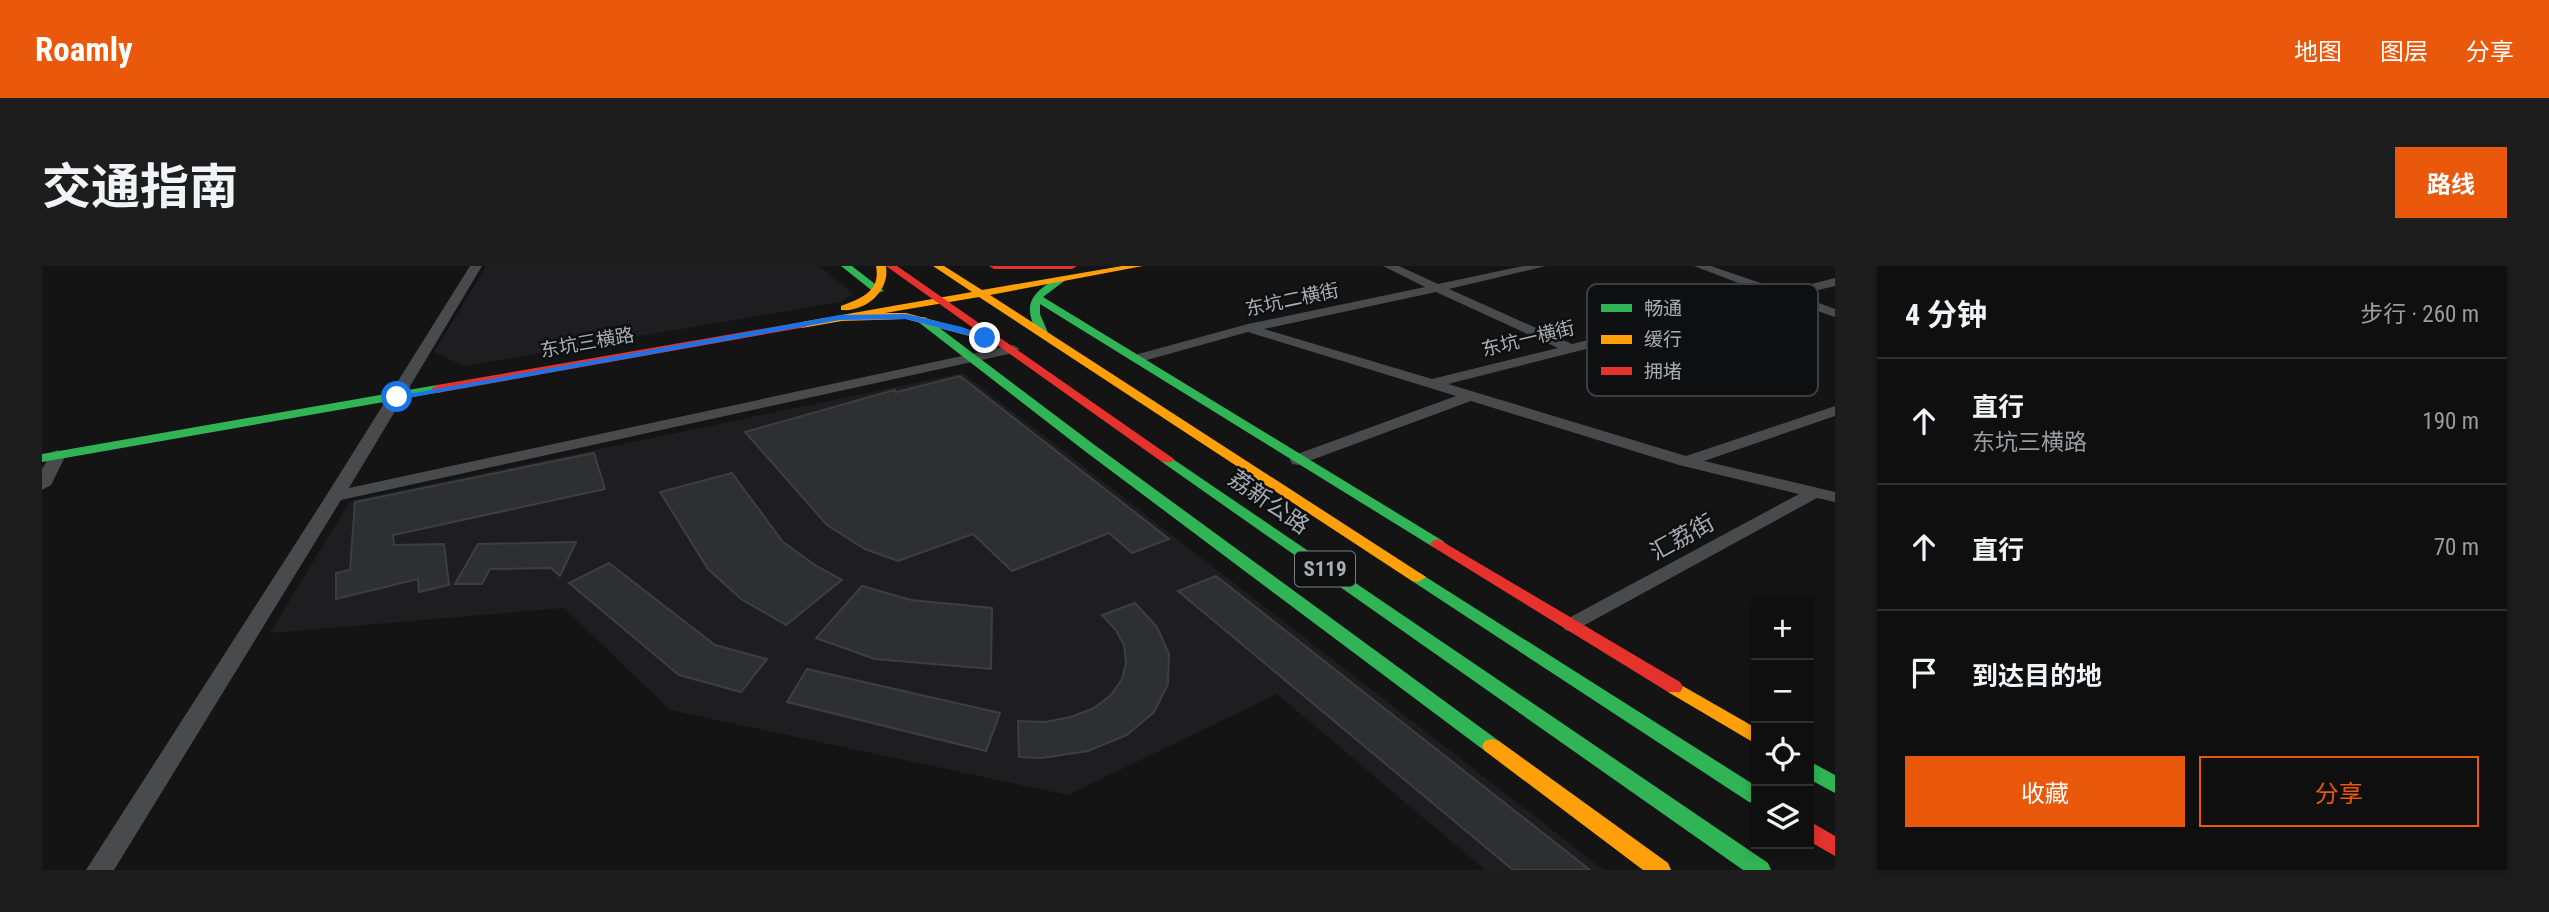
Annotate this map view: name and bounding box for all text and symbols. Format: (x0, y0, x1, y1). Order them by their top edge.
text: Roamly (35, 30, 133, 69)
text: 地图 (2294, 38, 2342, 66)
text: 图层 (2380, 38, 2428, 66)
text: 分享 (2466, 38, 2514, 66)
button: 路线 (2395, 147, 2507, 218)
text: 交通指南 (42, 159, 238, 216)
street label: 东坑二横街 (1243, 278, 1341, 321)
legend (1587, 284, 1818, 396)
text: 畅通 (1644, 297, 1682, 320)
text: 4 分钟 (1905, 297, 1987, 332)
text: 步行 · 260 m (2360, 301, 2479, 328)
street label: 东坑一横街 (1479, 316, 1577, 361)
route end (969, 322, 1000, 353)
street label: 东坑三横路 (538, 323, 636, 362)
text: 缓行 (1644, 328, 1682, 351)
text: 拥堵 (1644, 360, 1682, 383)
route start (381, 381, 412, 412)
text: 直行 (1972, 392, 2024, 422)
icon: ahead (1905, 402, 1943, 440)
text: 190 m (2422, 408, 2479, 435)
text: 东坑三横路 (1972, 429, 2087, 456)
street label: 荔新公路 (1223, 465, 1314, 540)
street label: 汇荔街 (1646, 509, 1719, 566)
icon: ahead (1905, 528, 1943, 566)
text: 70 m (2434, 534, 2479, 561)
text: 直行 (1972, 535, 2024, 565)
road number: S119 (1295, 552, 1355, 586)
map controls (1751, 597, 1814, 849)
button: + (1751, 597, 1814, 660)
icon: arrive (1905, 654, 1943, 692)
button: − (1751, 660, 1814, 723)
text: 到达目的地 (1972, 661, 2102, 691)
button: locate (1751, 723, 1814, 786)
button: 收藏 (1905, 756, 2185, 827)
button: 分享 (2199, 756, 2479, 827)
button: layers (1751, 786, 1814, 849)

